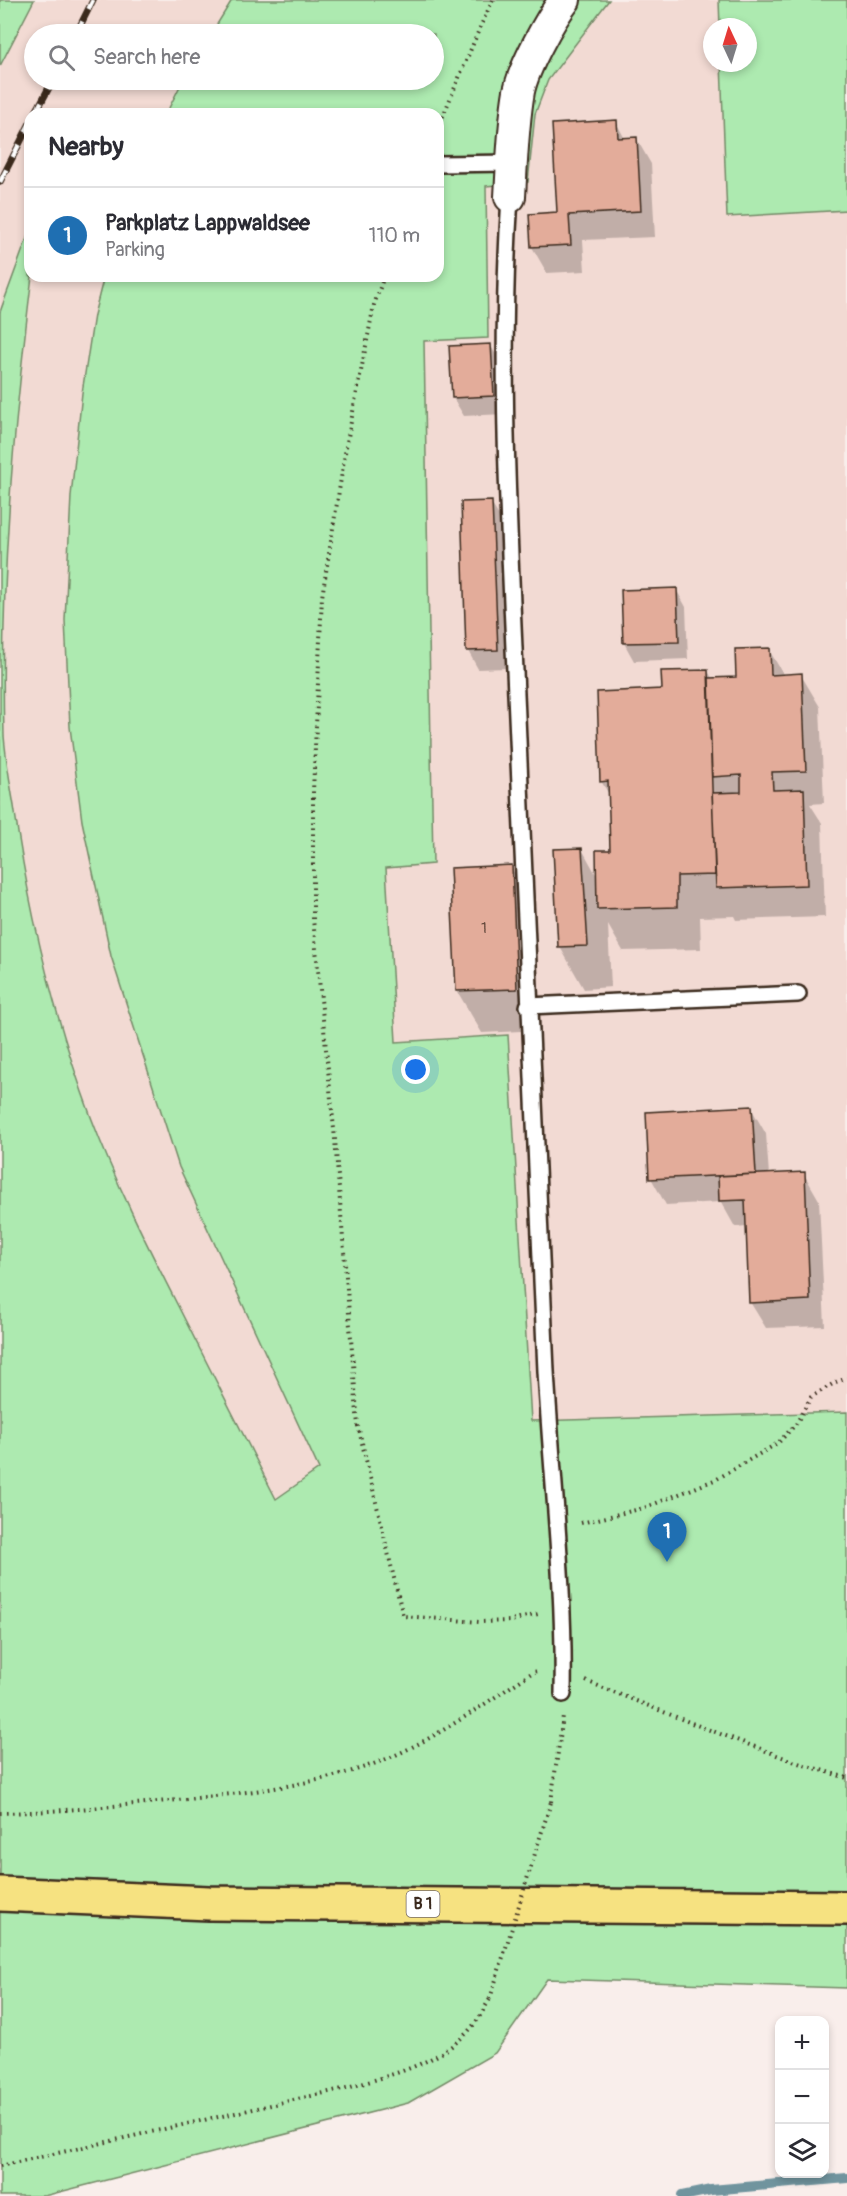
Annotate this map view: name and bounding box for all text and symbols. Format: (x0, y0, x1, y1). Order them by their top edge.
north arrow (703, 18, 757, 72)
search box (24, 24, 444, 90)
icon: search (45, 41, 78, 74)
text: Search here (93, 43, 200, 71)
text: Nearby (48, 131, 124, 163)
text: Parkplatz Lappwaldsee (105, 209, 310, 237)
text: 1 (64, 223, 71, 248)
text: 110 m (369, 223, 420, 248)
text: Parking (105, 237, 165, 262)
house number: 1 (481, 919, 487, 938)
your location (401, 1055, 430, 1084)
pin: 1 (648, 1512, 686, 1562)
road number: B 1 (406, 1891, 440, 1917)
map controls (775, 2016, 829, 2178)
button: + (775, 2016, 829, 2070)
button: − (775, 2070, 829, 2124)
button: layers (775, 2124, 829, 2178)

